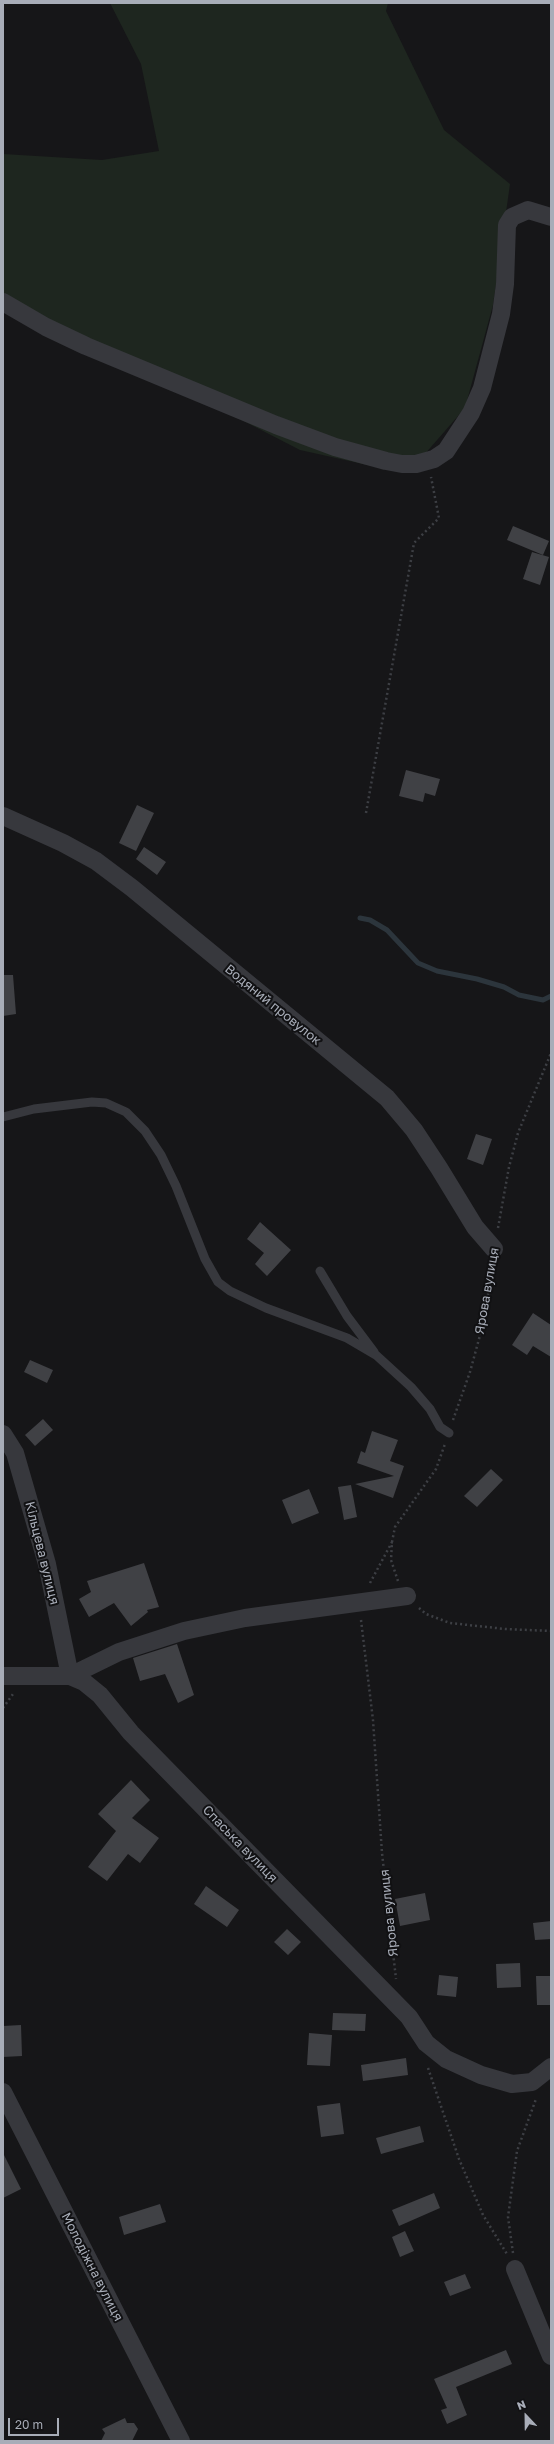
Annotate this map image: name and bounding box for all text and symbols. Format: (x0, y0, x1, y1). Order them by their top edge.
street label: Водяний провулок (222, 961, 324, 1049)
street label: Ярова вулиця (472, 1246, 502, 1336)
street label: Кільцева вулиця (22, 1500, 62, 1606)
street label: Спаська вулиця (199, 1802, 281, 1886)
street label: Ярова вулиця (377, 1868, 401, 1958)
street label: Молодіжна вулиця (58, 2210, 126, 2324)
north arrow (506, 2396, 546, 2436)
text: N (515, 2397, 528, 2412)
scale bar (10, 2410, 61, 2436)
text: 20 m (15, 2417, 43, 2432)

